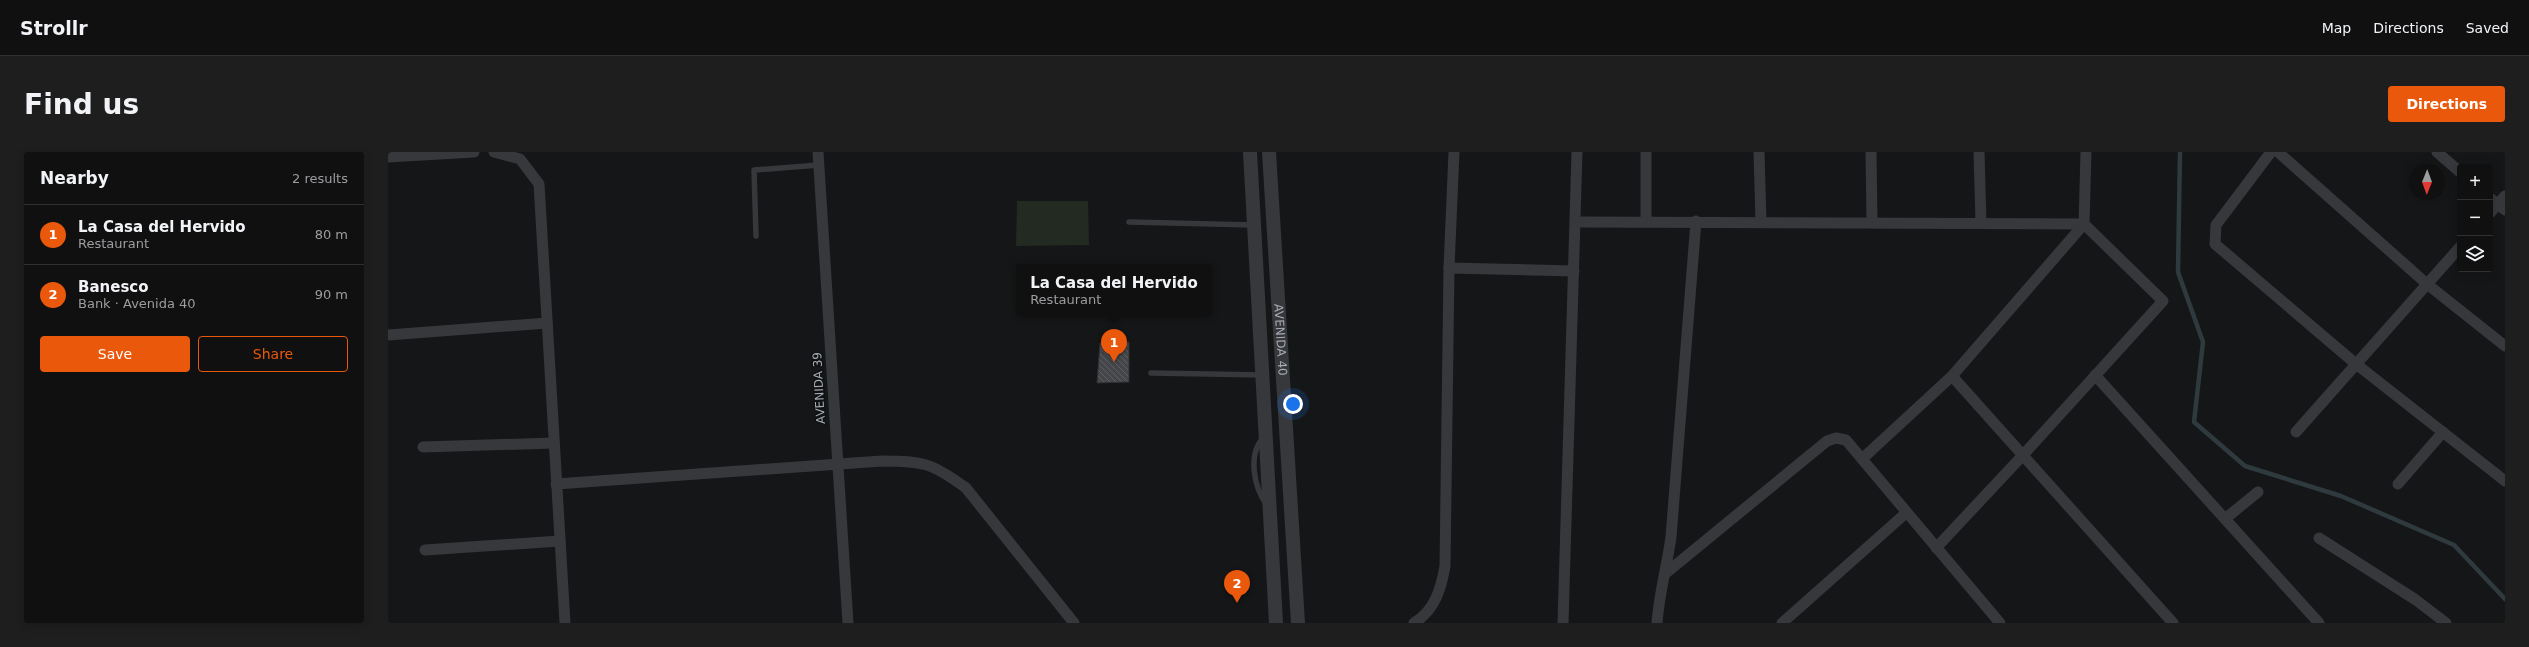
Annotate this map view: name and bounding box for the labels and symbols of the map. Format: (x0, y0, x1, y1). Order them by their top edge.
north arrow (2409, 164, 2445, 200)
street label: AVENIDA 40 (1271, 303, 1290, 376)
pin: 1 (1101, 329, 1127, 362)
street label: AVENIDA 39 (810, 352, 828, 424)
your location (1283, 394, 1303, 414)
pin: 2 (1224, 570, 1250, 603)

